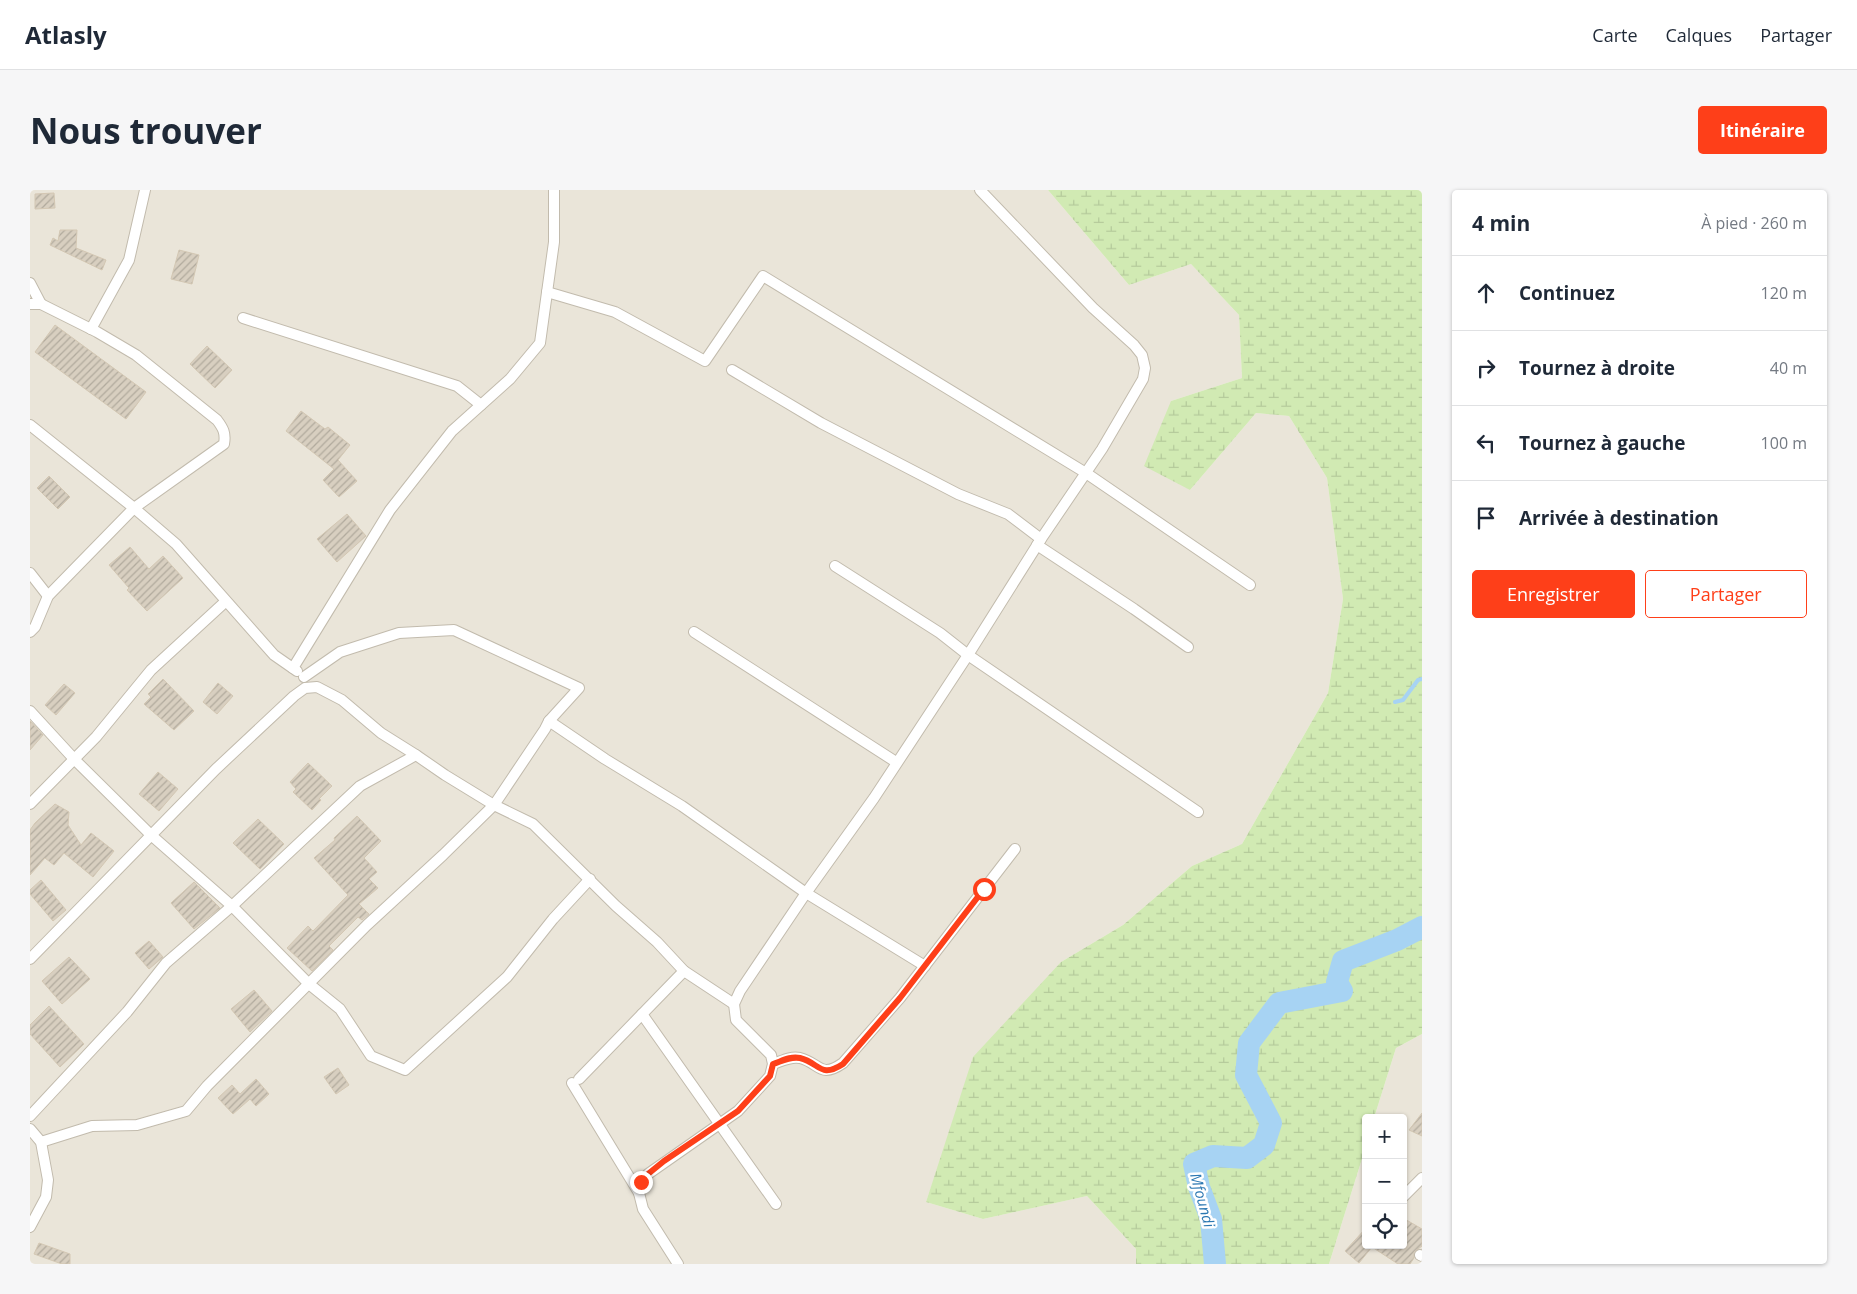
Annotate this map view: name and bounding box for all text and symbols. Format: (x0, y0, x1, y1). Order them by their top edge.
text: Atlasly (25, 18, 107, 51)
text: Carte (1592, 23, 1638, 47)
text: Calques (1666, 23, 1732, 47)
text: Partager (1760, 23, 1832, 47)
button: Itinéraire (1698, 106, 1827, 154)
text: Nous trouver (30, 107, 262, 154)
text: 4 min (1472, 209, 1530, 237)
text: À pied · 260 m (1701, 212, 1807, 234)
icon: ahead (1472, 279, 1500, 307)
text: Continuez (1519, 280, 1615, 306)
text: 120 m (1761, 282, 1807, 304)
icon: right (1472, 354, 1500, 382)
text: Tournez à droite (1519, 355, 1675, 381)
text: 40 m (1770, 357, 1807, 379)
icon: left (1472, 429, 1500, 457)
text: Tournez à gauche (1519, 430, 1685, 456)
text: 100 m (1761, 432, 1807, 454)
icon: arrive (1472, 504, 1500, 532)
text: Arrivée à destination (1519, 505, 1719, 531)
button: Enregistrer (1472, 570, 1635, 618)
button: Partager (1645, 570, 1807, 618)
route start (973, 878, 996, 901)
map controls (1362, 1114, 1407, 1249)
button: + (1362, 1114, 1407, 1159)
button: − (1362, 1159, 1407, 1204)
route end (630, 1171, 653, 1194)
water label: Mfoundi (1186, 1171, 1220, 1230)
button: locate (1362, 1204, 1407, 1249)

